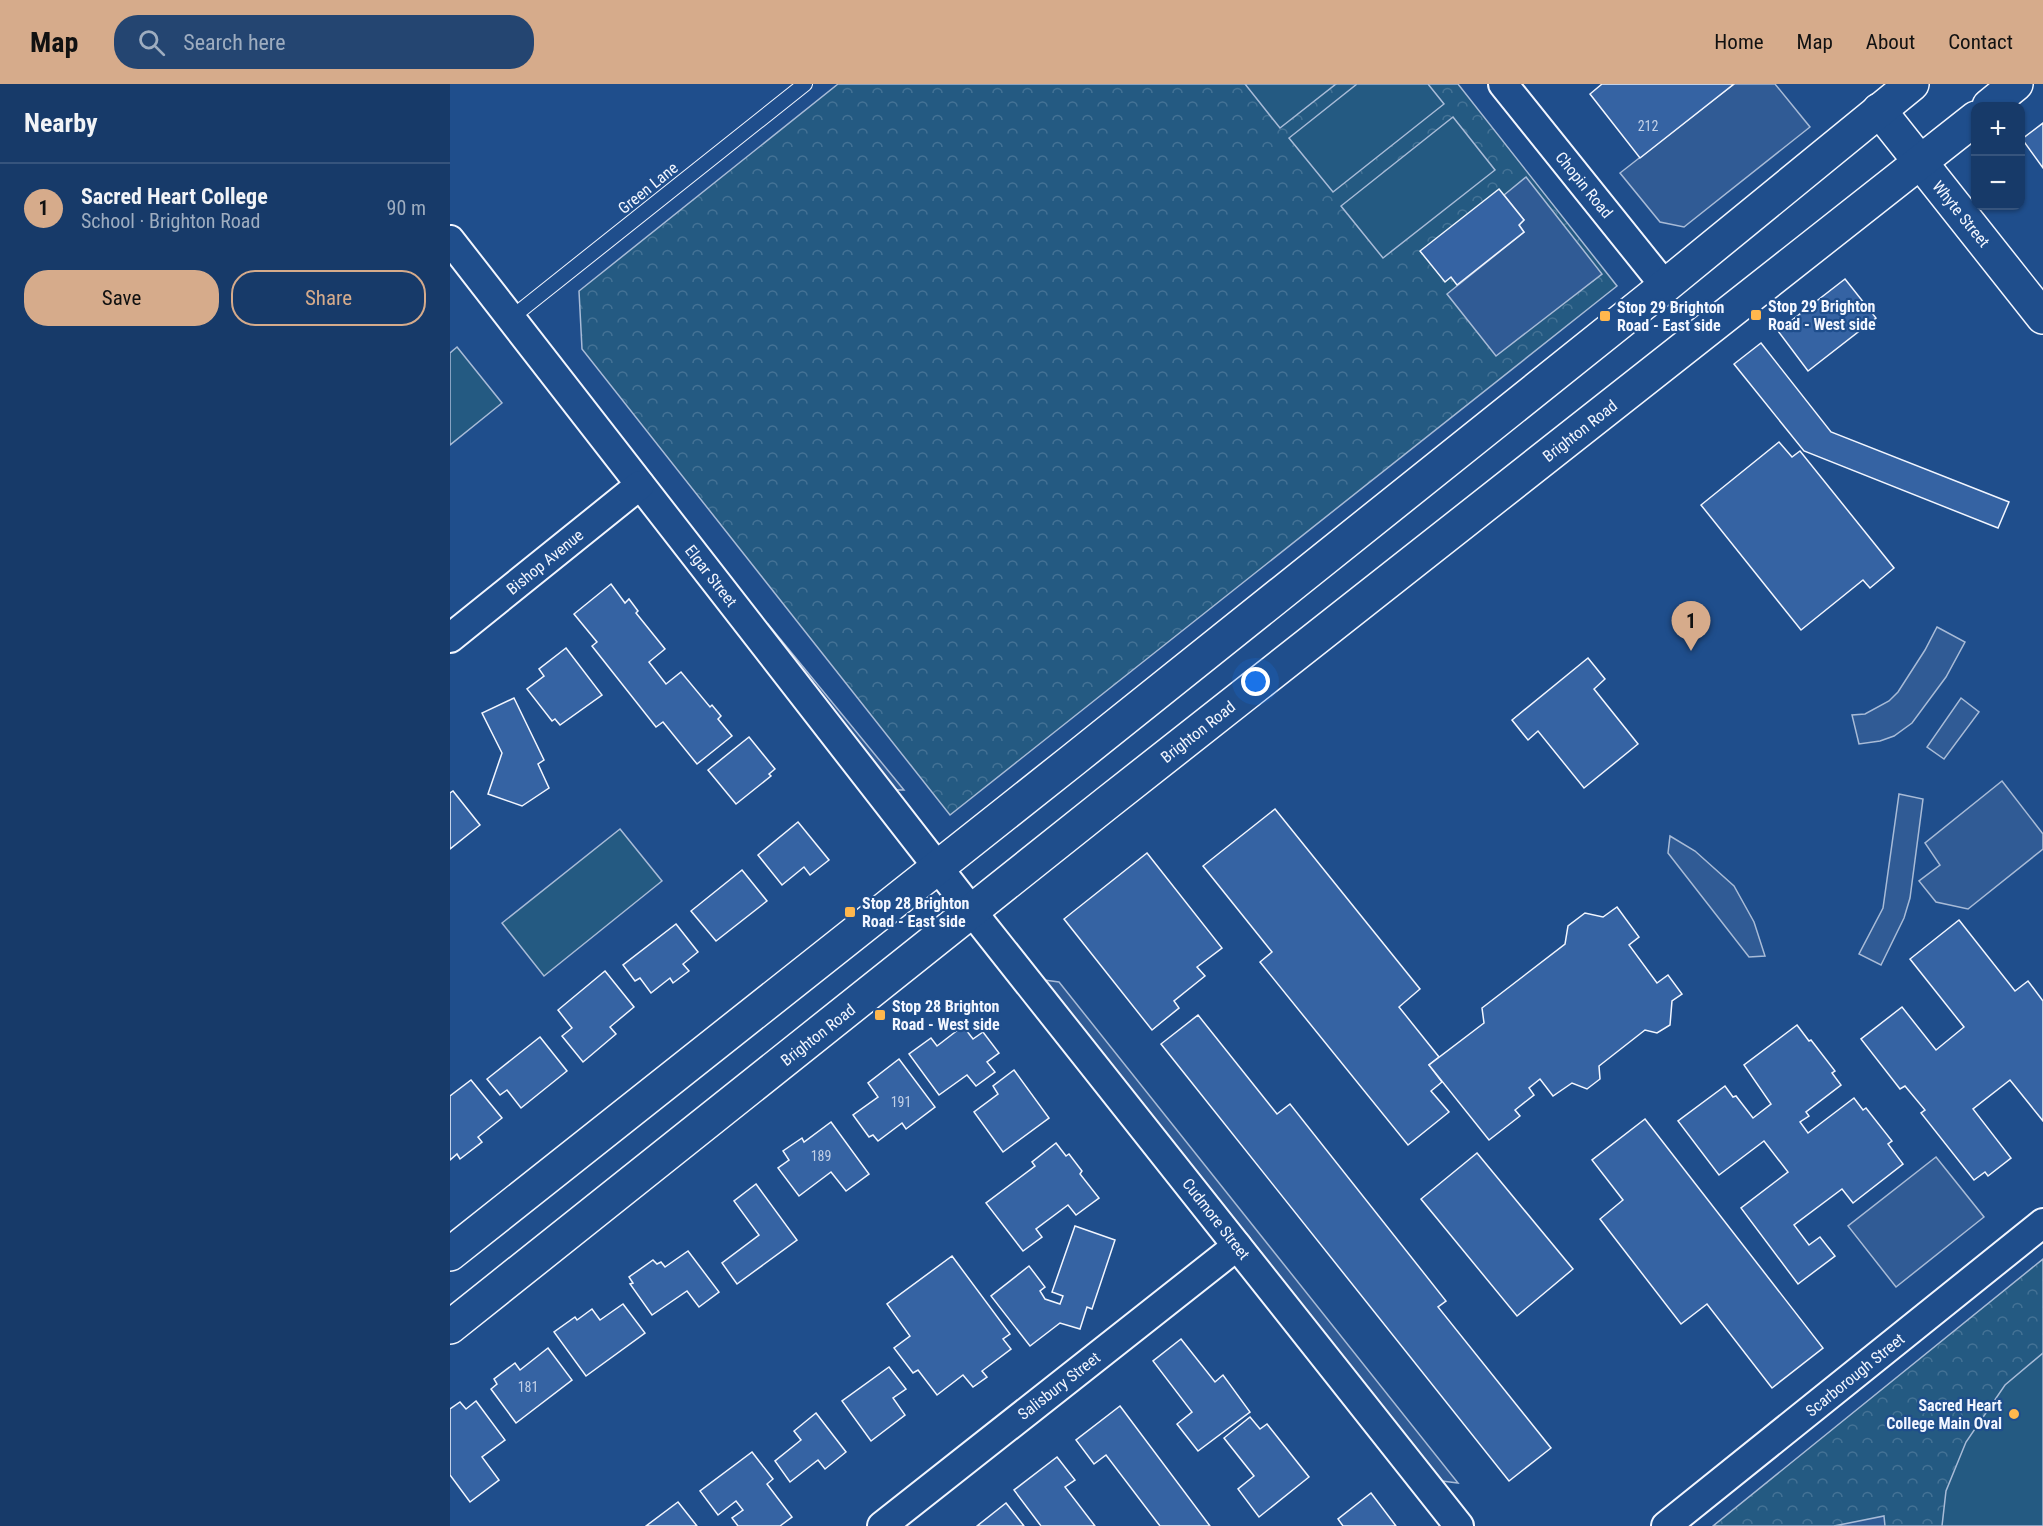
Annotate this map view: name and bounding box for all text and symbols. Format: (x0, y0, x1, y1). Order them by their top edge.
search box (114, 15, 534, 69)
text: Map (30, 26, 78, 59)
icon: search (135, 26, 168, 59)
text: Search here (183, 30, 286, 55)
text: Home (1714, 30, 1764, 54)
text: Map (1797, 30, 1833, 54)
text: About (1866, 30, 1915, 54)
text: Contact (1948, 30, 2013, 54)
map controls (1971, 102, 2025, 210)
button: + (1971, 102, 2025, 156)
text: Nearby (24, 108, 98, 138)
house number: 212 (1638, 118, 1658, 134)
street label: Chopin Road (1551, 148, 1617, 222)
button: − (1971, 156, 2025, 210)
street label: Green Lane (614, 158, 682, 218)
street label: Whyte Street (1928, 177, 1994, 251)
text: Sacred Heart College (81, 184, 268, 209)
text: 1 (38, 196, 49, 220)
text: 90 m (387, 196, 426, 220)
text: School · Brighton Road (81, 209, 260, 233)
button: Save (24, 270, 219, 326)
button: Share (231, 270, 426, 326)
place label: Stop 29 Brighton Road - West side (1768, 297, 1876, 334)
place label: Stop 29 Brighton Road - East side (1617, 298, 1725, 335)
marker: Stop 29 Brighton Road - West side (1749, 308, 1763, 322)
marker: Stop 29 Brighton Road - East side (1598, 309, 1612, 323)
street label: Brighton Road (1539, 396, 1621, 466)
street label: Bishop Avenue (503, 525, 587, 599)
street label: Elgar Street (681, 541, 741, 611)
pin: 1 (1672, 602, 1710, 651)
your location (1241, 667, 1270, 696)
street label: Brighton Road (1157, 697, 1239, 767)
place label: Stop 28 Brighton Road - East side (862, 894, 970, 931)
marker: Stop 28 Brighton Road - East side (843, 905, 857, 919)
place label: Stop 28 Brighton Road - West side (892, 997, 1000, 1034)
street label: Brighton Road (777, 1000, 859, 1070)
marker: Stop 28 Brighton Road - West side (873, 1008, 887, 1022)
house number: 191 (891, 1094, 911, 1110)
house number: 189 (811, 1148, 831, 1164)
street label: Cudmore Street (1178, 1174, 1254, 1264)
street label: Scarborough Street (1802, 1329, 1908, 1421)
street label: Salisbury Street (1014, 1348, 1104, 1424)
house number: 181 (518, 1379, 538, 1395)
place label: Sacred Heart College Main Oval (1886, 1396, 2002, 1433)
marker: Sacred Heart College Main Oval (2007, 1407, 2021, 1421)

